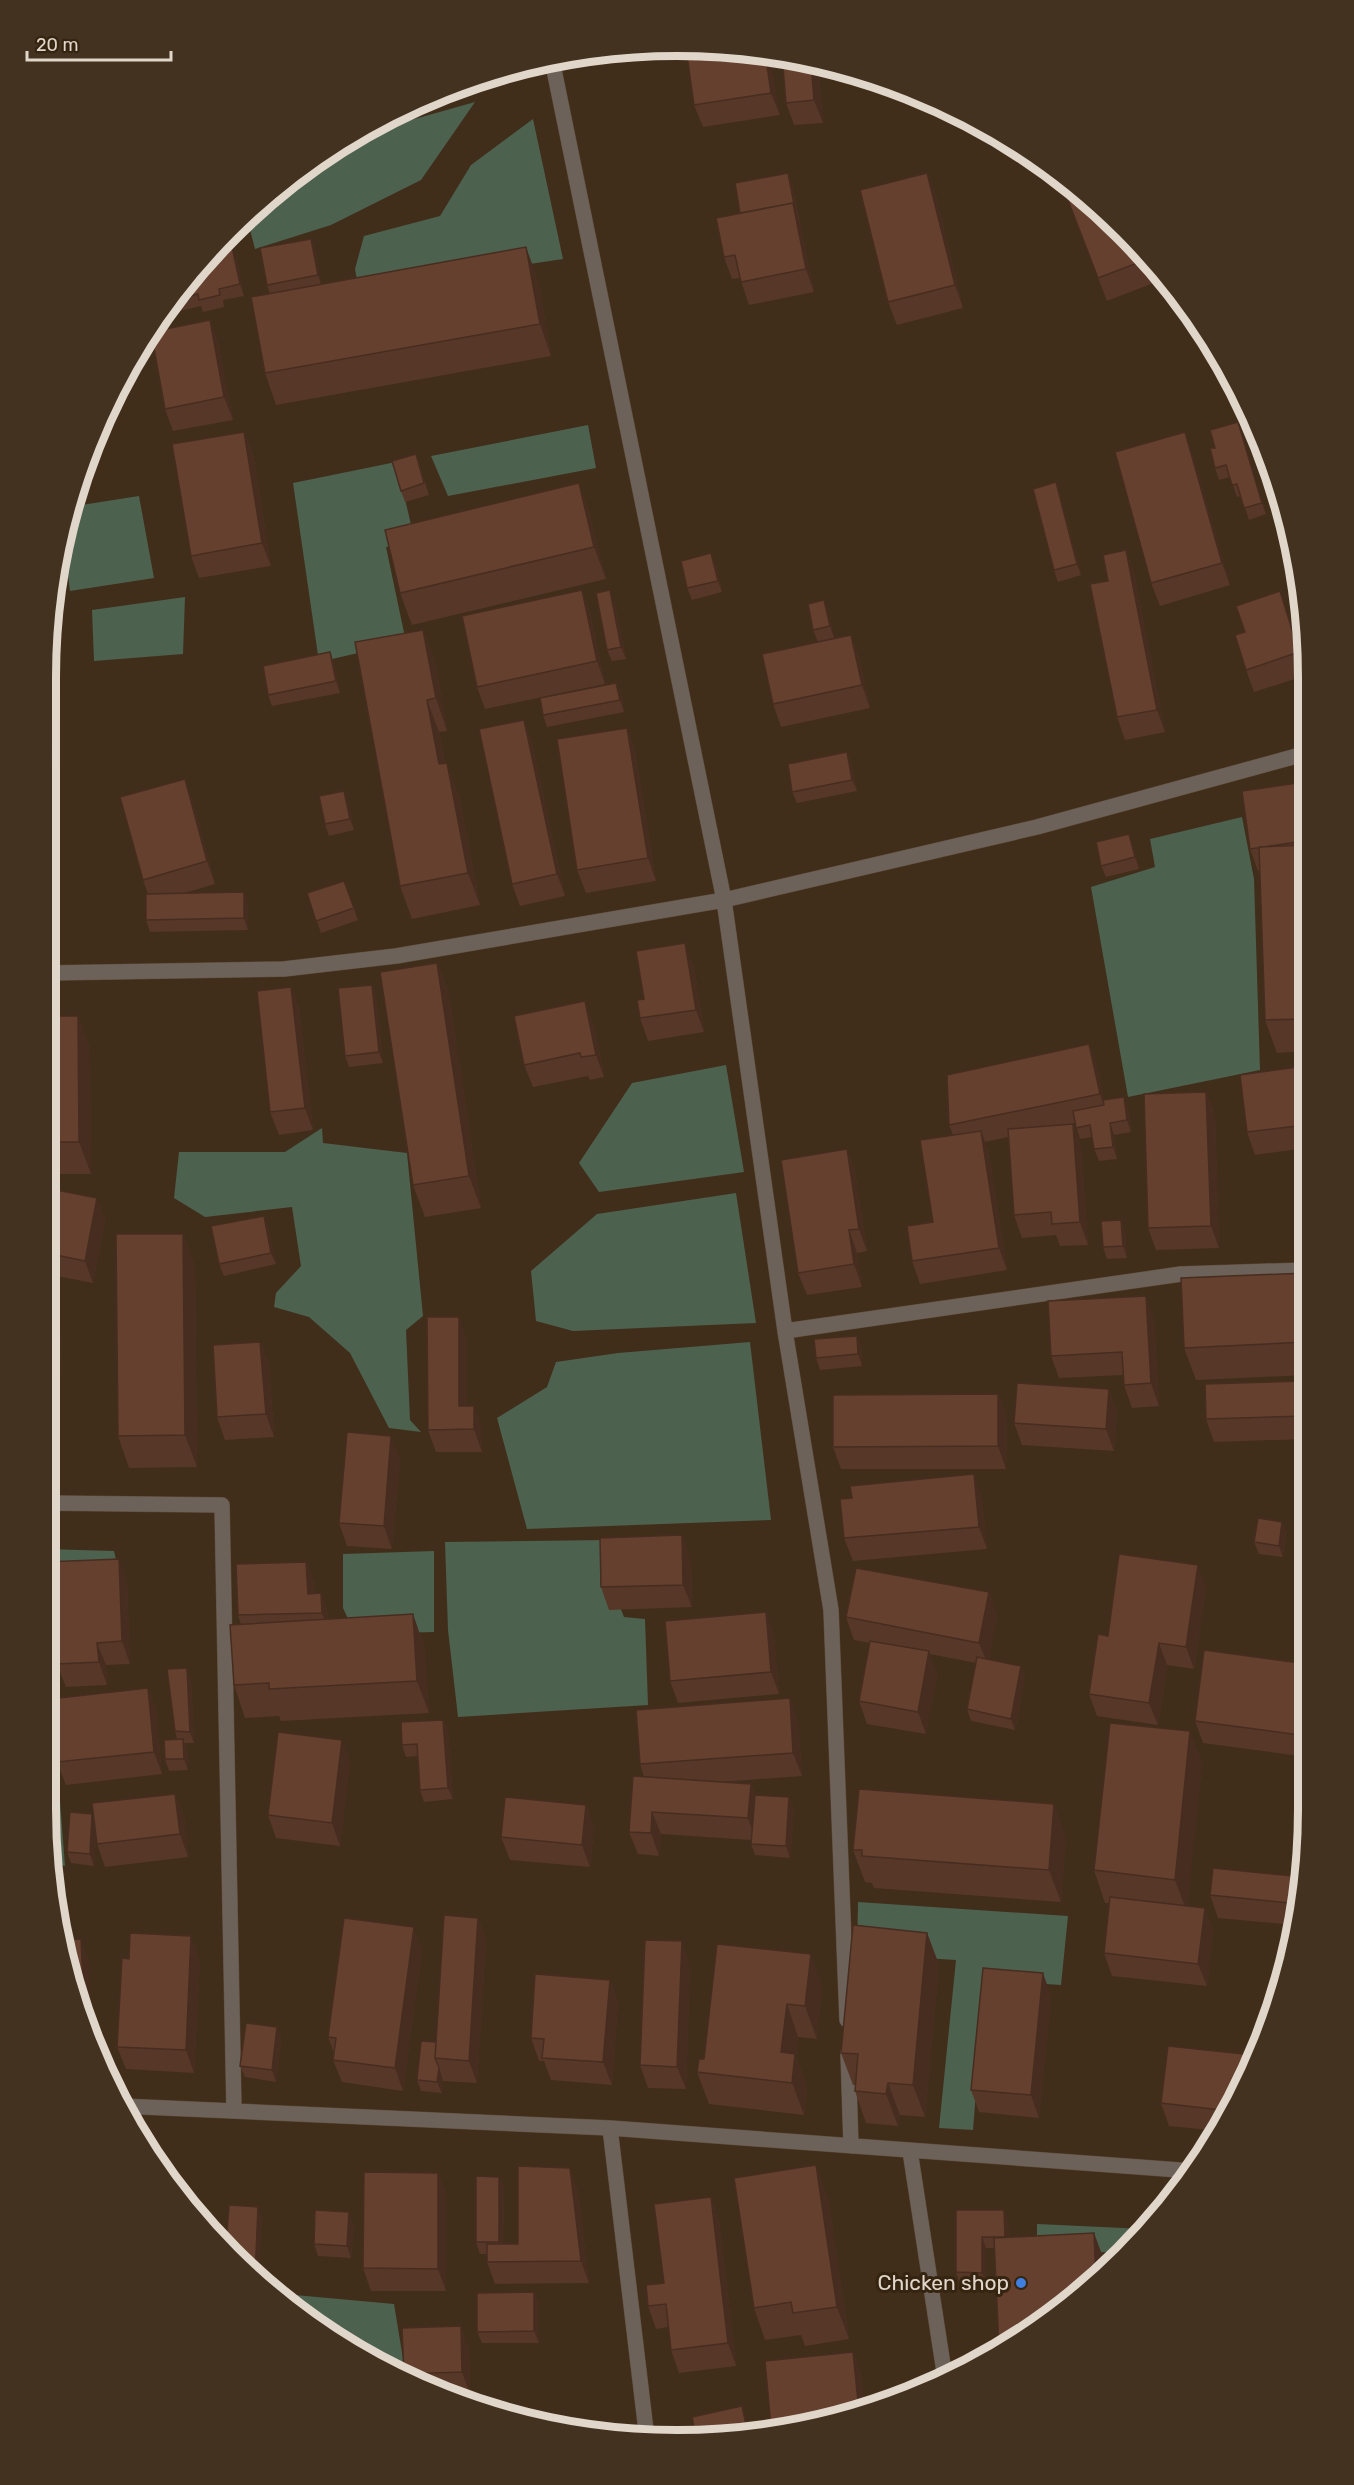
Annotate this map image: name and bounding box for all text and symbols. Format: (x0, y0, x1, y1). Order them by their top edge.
scale bar (27, 24, 171, 62)
text: 20 m (36, 34, 78, 56)
place label: Chicken shop (878, 2270, 1009, 2295)
marker: Chicken shop (1014, 2276, 1028, 2290)

